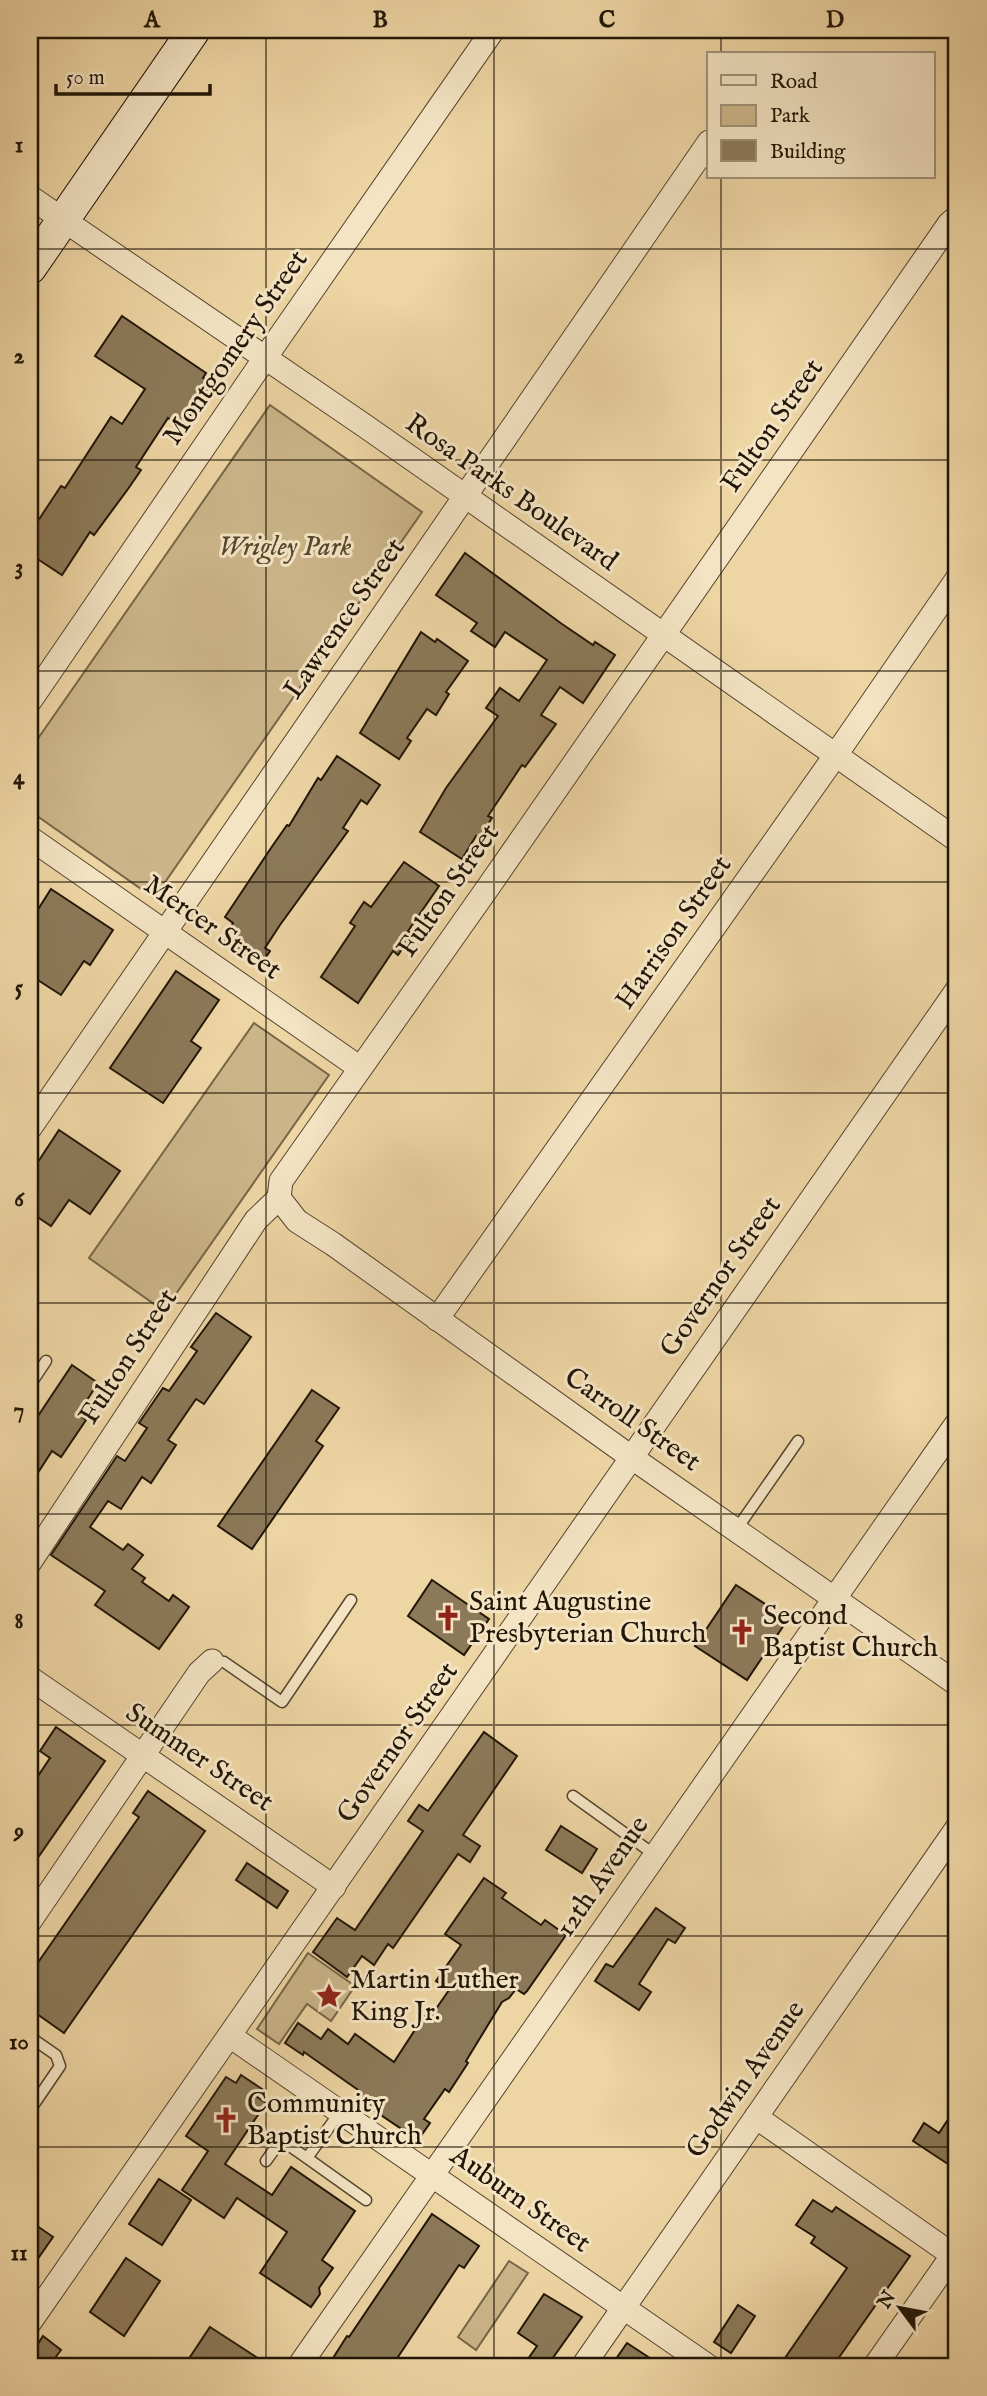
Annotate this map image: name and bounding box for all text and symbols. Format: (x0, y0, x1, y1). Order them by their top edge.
text: A (143, 6, 161, 35)
text: B (372, 6, 388, 35)
text: C (599, 6, 616, 35)
text: D (826, 6, 844, 35)
scale bar (56, 52, 210, 96)
legend (707, 52, 934, 178)
text: 50 m (66, 65, 105, 92)
text: Road (770, 69, 818, 96)
text: Park (770, 103, 811, 130)
text: 1 (15, 131, 23, 160)
text: Building (770, 139, 846, 166)
street label: Montgomery Street (156, 244, 316, 452)
text: 2 (14, 342, 25, 371)
street label: Fulton Street (714, 352, 832, 499)
street label: Rosa Parks Boulevard (398, 407, 624, 580)
park label: Wrigley Park (219, 530, 351, 565)
street label: Lawrence Street (277, 531, 414, 706)
text: 3 (15, 553, 23, 582)
text: 4 (13, 763, 25, 792)
street label: Fulton Street (390, 817, 508, 964)
street label: Harrison Street (608, 849, 740, 1017)
street label: Mercer Street (136, 868, 288, 988)
text: 5 (15, 974, 24, 1003)
text: 6 (14, 1185, 25, 1214)
street label: Governor Street (653, 1189, 790, 1364)
street label: Fulton Street (72, 1282, 186, 1431)
street label: Carroll Street (557, 1360, 707, 1480)
text: 7 (14, 1396, 24, 1425)
place label: Saint Augustine Presbyterian Church (469, 1585, 707, 1652)
place label: Second Baptist Church (763, 1599, 938, 1666)
church icon: Saint Augustine Presbyterian Church (433, 1603, 463, 1633)
text: 8 (14, 1607, 24, 1636)
church icon: Second Baptist Church (727, 1617, 757, 1647)
street label: Governor Street (330, 1655, 467, 1830)
street label: Summer Street (118, 1696, 280, 1820)
street label: 12th Avenue (549, 1810, 657, 1944)
text: 9 (13, 1817, 24, 1846)
place label: Martin Luther King Jr. (350, 1963, 519, 2030)
place icon: Martin Luther King Jr. (314, 1981, 344, 2011)
street label: Godwin Avenue (679, 1994, 813, 2166)
text: 10 (9, 2028, 29, 2057)
place label: Community Baptist Church (247, 2087, 422, 2154)
church icon: Community Baptist Church (211, 2105, 241, 2135)
street label: Auburn Street (442, 2138, 597, 2261)
text: 11 (10, 2239, 28, 2268)
north arrow (864, 2274, 934, 2344)
text: N (872, 2286, 902, 2314)

